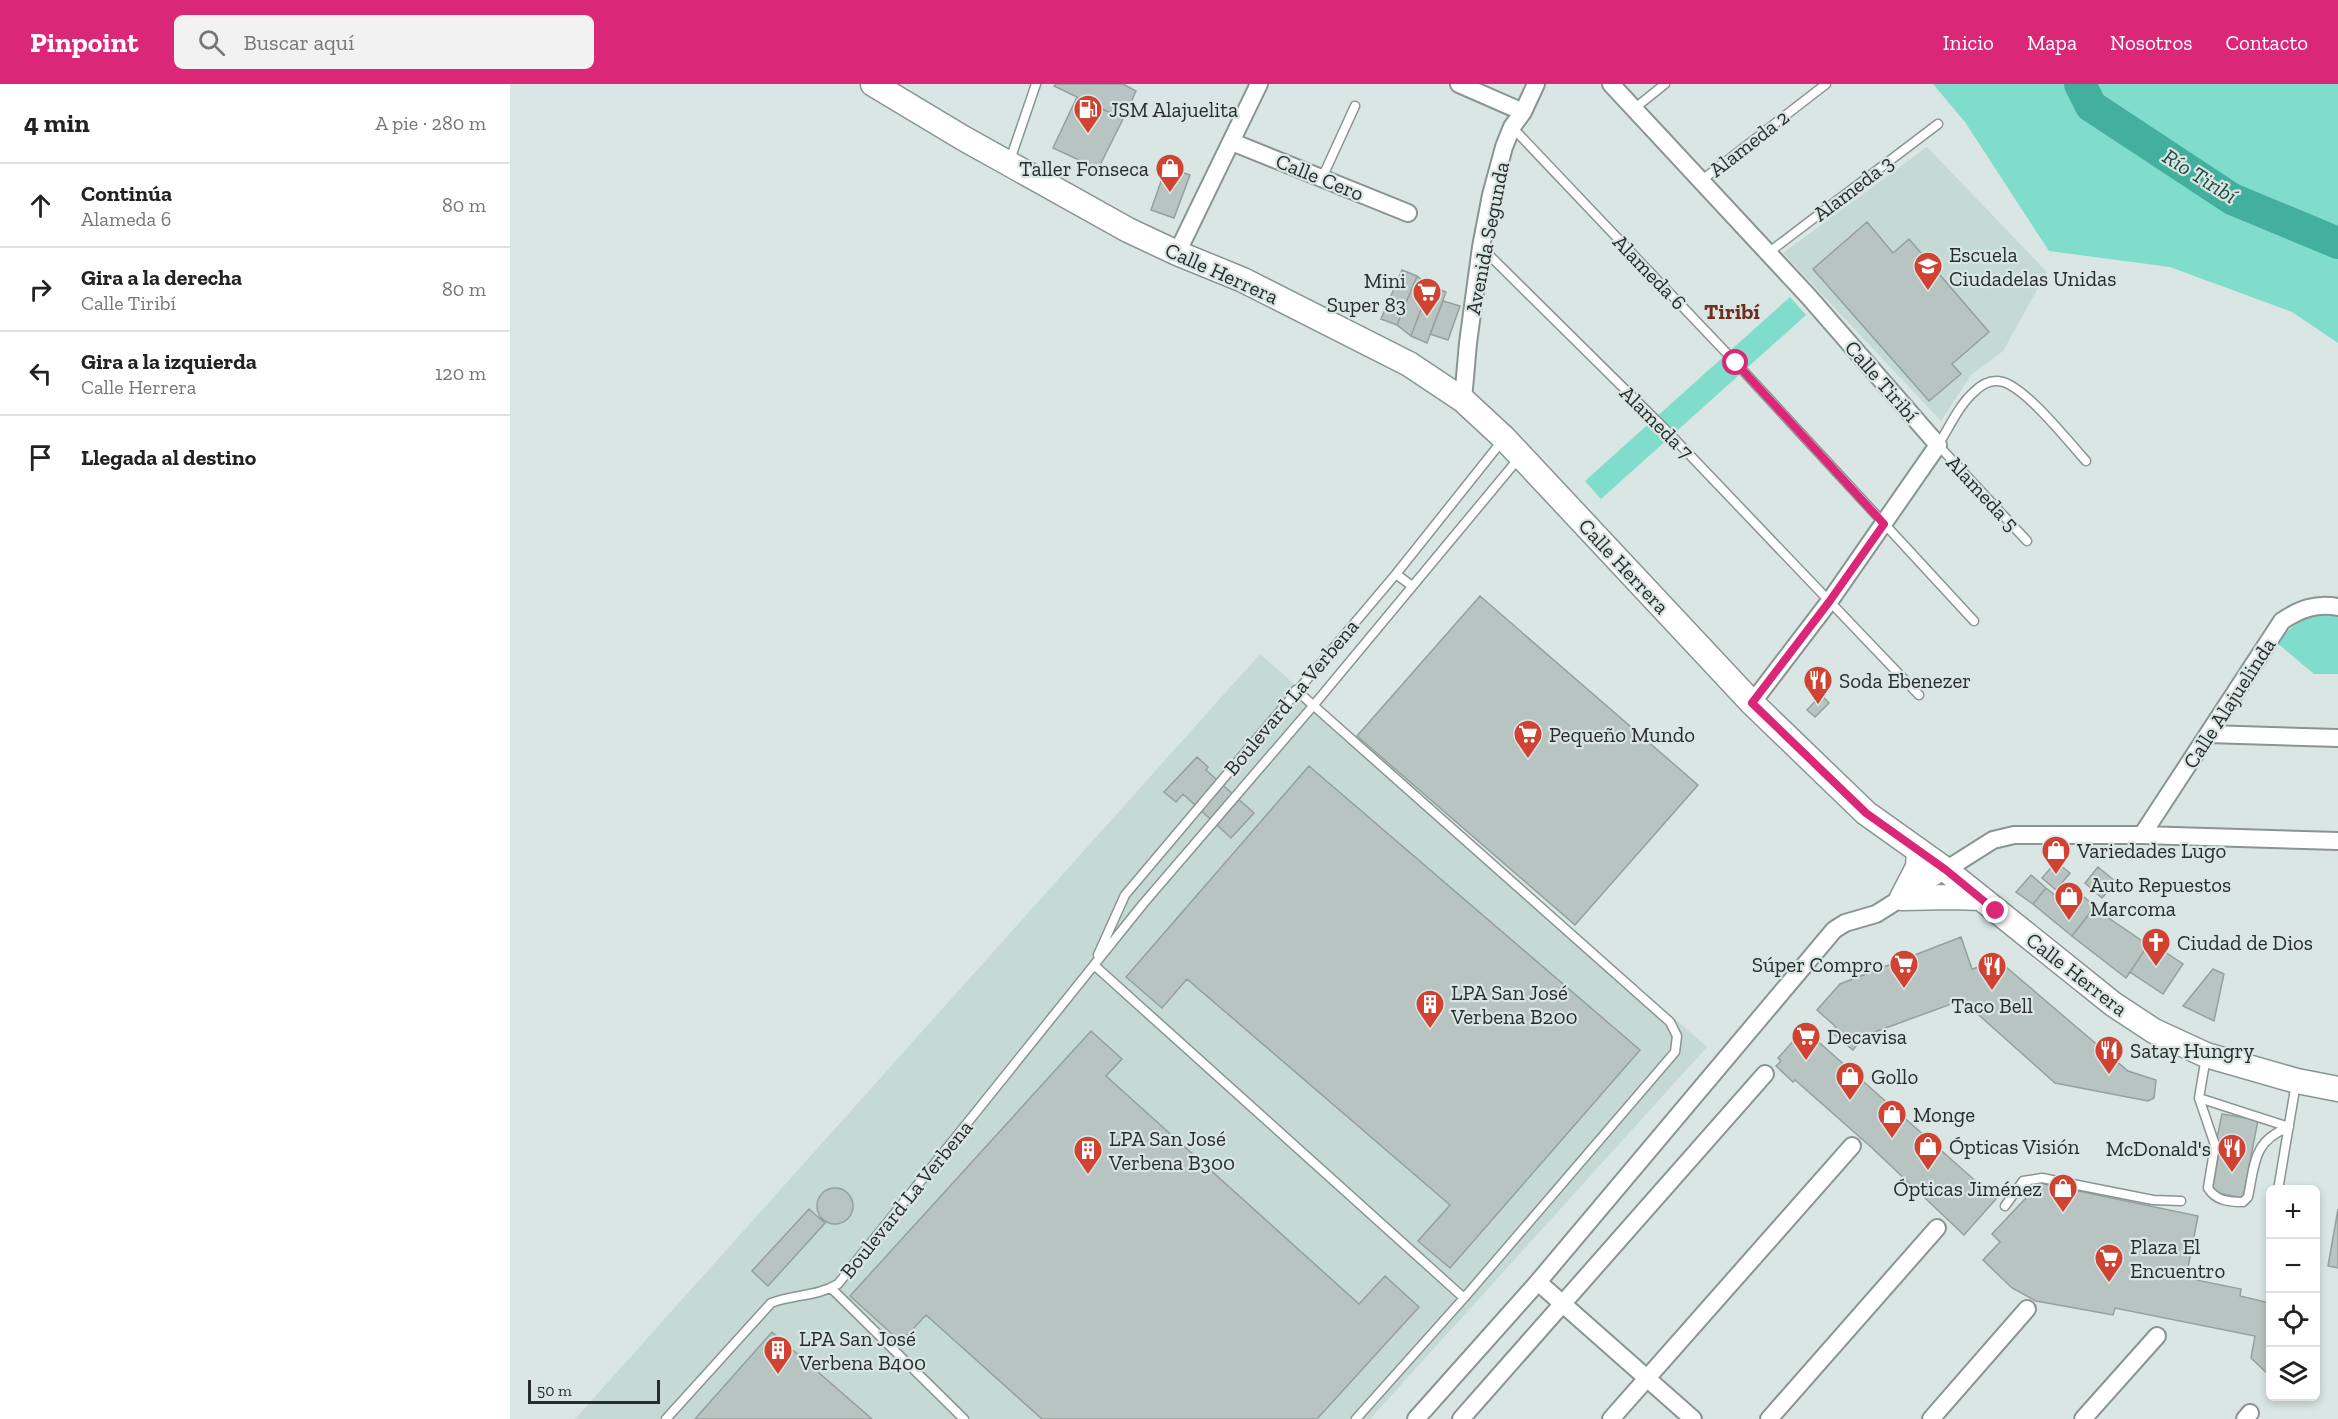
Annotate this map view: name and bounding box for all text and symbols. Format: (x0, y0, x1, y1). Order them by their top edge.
search box (174, 15, 594, 69)
text: Pinpoint (30, 26, 138, 59)
icon: search (195, 26, 228, 59)
text: Buscar aquí (243, 29, 354, 56)
text: Inicio (1943, 30, 1994, 55)
text: Mapa (2027, 30, 2077, 55)
text: Nosotros (2110, 30, 2192, 55)
text: Contacto (2225, 30, 2308, 55)
fuel station icon: JSM Alajuelita (1072, 93, 1104, 135)
place label: JSM Alajuelita (1109, 97, 1238, 123)
street label: Alameda 2 (1704, 104, 1794, 182)
text: 4 min (24, 107, 90, 139)
text: A pie · 280 m (375, 111, 486, 135)
water label: Río Tiribí (2158, 143, 2243, 210)
street label: Calle Cero (1272, 148, 1368, 206)
street label: Alameda 3 (1808, 150, 1898, 226)
shop icon: Taller Fonseca (1154, 152, 1186, 194)
place label: Taller Fonseca (1019, 156, 1149, 181)
street label: Avenida Segunda (1460, 159, 1514, 317)
text: Continúa (81, 180, 172, 207)
icon: ahead (24, 189, 57, 222)
text: 80 m (442, 193, 486, 217)
text: Alameda 6 (81, 207, 171, 231)
street label: Alameda 6 (1608, 229, 1692, 315)
street label: Calle Herrera (1162, 237, 1282, 309)
place label: Escuela Ciudadelas Unidas (1949, 242, 2116, 291)
school or university icon: Escuela Ciudadelas Unidas (1912, 250, 1944, 292)
text: Gira a la derecha (81, 264, 242, 291)
place label: Mini Super 83 (1327, 268, 1406, 317)
icon: right (24, 273, 57, 306)
supermarket icon: Mini Super 83 (1411, 276, 1443, 318)
text: 80 m (442, 277, 486, 301)
text: Calle Tiribí (81, 291, 176, 315)
district label: Tiribí (1704, 298, 1760, 325)
street label: Calle Tiribí (1840, 335, 1924, 427)
text: Gira a la izquierda (81, 348, 257, 375)
route start (1722, 349, 1748, 375)
icon: left (24, 357, 57, 390)
text: 120 m (435, 361, 486, 385)
text: Calle Herrera (81, 375, 196, 399)
street label: Alameda 7 (1615, 380, 1699, 464)
icon: arrive (24, 441, 57, 474)
text: Llegada al destino (81, 444, 256, 471)
street label: Alameda 5 (1942, 450, 2024, 536)
street label: Calle Herrera (1574, 513, 1674, 619)
street label: Boulevard La Verbena (1218, 614, 1364, 780)
street label: Calle Alajuelinda (2178, 633, 2281, 773)
restaurant icon: Soda Ebenezer (1802, 664, 1834, 706)
place label: Soda Ebenezer (1839, 668, 1971, 693)
supermarket icon: Pequeño Mundo (1512, 718, 1544, 760)
place label: Pequeño Mundo (1549, 722, 1695, 747)
shop icon: Variedades Lugo (2040, 834, 2072, 876)
place label: Variedades Lugo (2076, 838, 2226, 863)
place label: Auto Repuestos Marcoma (2090, 872, 2231, 921)
shop icon: Auto Repuestos Marcoma (2053, 880, 2085, 922)
route end (1982, 897, 2008, 923)
church icon: Ciudad de Dios (2140, 926, 2172, 968)
street label: Calle Herrera (2022, 927, 2132, 1021)
place label: Ciudad de Dios (2177, 930, 2313, 955)
supermarket icon: Súper Compro (1888, 948, 1920, 990)
restaurant icon: Taco Bell (1976, 950, 2008, 992)
place label: Súper Compro (1752, 952, 1883, 977)
place label: LPA San José Verbena B200 (1450, 980, 1578, 1029)
building icon: LPA San José Verbena B200 (1414, 988, 1446, 1030)
place label: Taco Bell (1951, 993, 2033, 1018)
supermarket icon: Decavisa (1790, 1020, 1822, 1062)
place label: Decavisa (1827, 1024, 1907, 1049)
restaurant icon: Satay Hungry (2093, 1034, 2125, 1076)
place label: Satay Hungry (2130, 1038, 2254, 1063)
shop icon: Gollo (1834, 1060, 1866, 1102)
place label: Gollo (1871, 1064, 1918, 1089)
shop icon: Monge (1876, 1098, 1908, 1140)
place label: Monge (1913, 1102, 1975, 1127)
street label: Boulevard La Verbena (835, 1115, 977, 1283)
place label: LPA San José Verbena B300 (1108, 1126, 1235, 1175)
shop icon: Ópticas Visión (1912, 1130, 1944, 1172)
restaurant icon: McDonald's (2216, 1132, 2248, 1174)
building icon: LPA San José Verbena B300 (1072, 1134, 1104, 1176)
place label: Ópticas Visión (1949, 1134, 2080, 1159)
place label: McDonald's (2106, 1136, 2211, 1161)
shop icon: Ópticas Jiménez (2047, 1172, 2079, 1214)
place label: Ópticas Jiménez (1893, 1176, 2042, 1201)
map controls (2266, 1185, 2320, 1401)
button: + (2266, 1185, 2320, 1239)
place label: Plaza El Encuentro (2130, 1234, 2225, 1283)
button: − (2266, 1239, 2320, 1293)
supermarket icon: Plaza El Encuentro (2093, 1242, 2125, 1284)
button: locate (2266, 1293, 2320, 1347)
place label: LPA San José Verbena B400 (798, 1326, 926, 1375)
building icon: LPA San José Verbena B400 (762, 1334, 794, 1376)
button: layers (2266, 1347, 2320, 1401)
scale bar (528, 1377, 660, 1404)
text: 50 m (537, 1381, 572, 1400)

